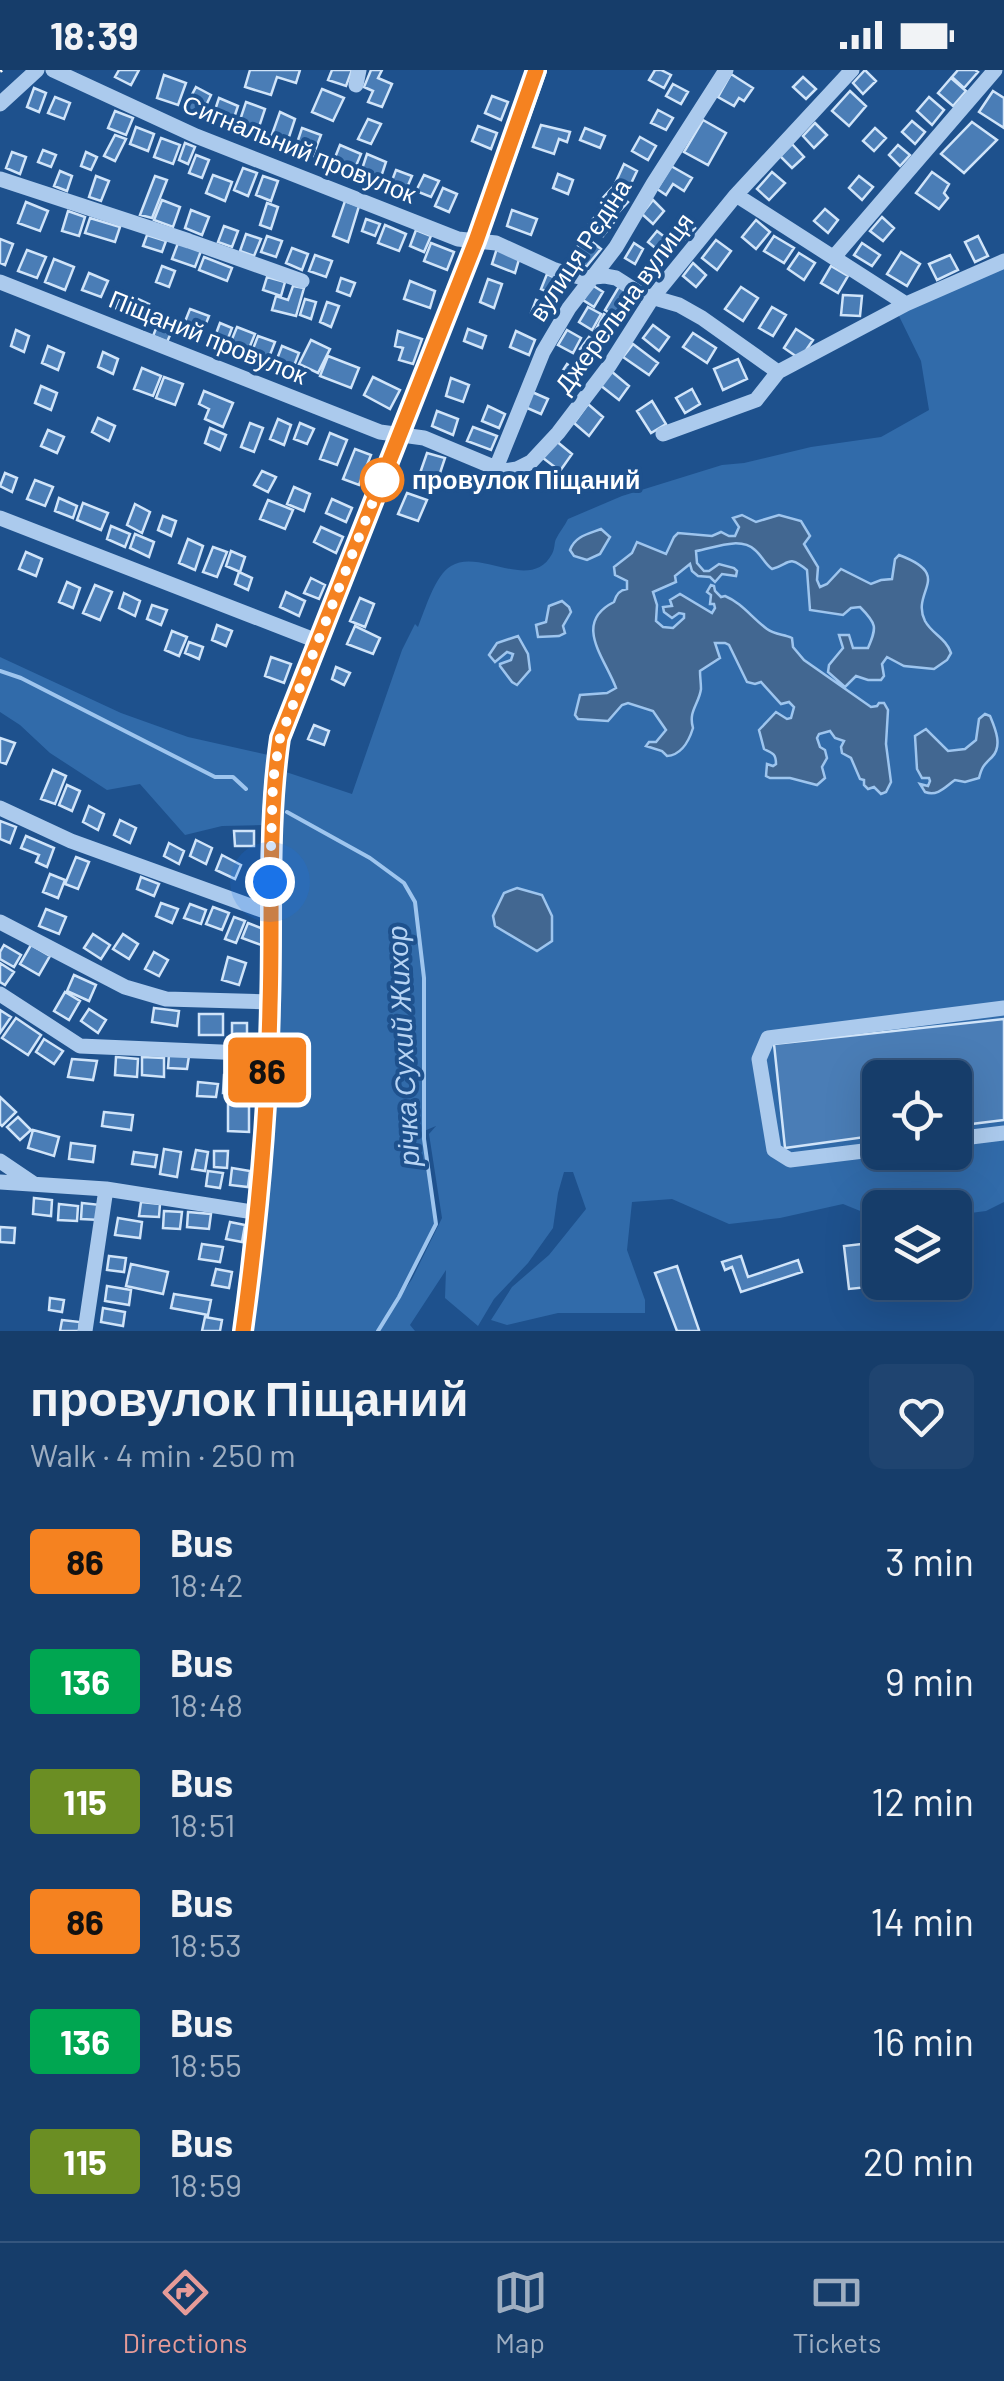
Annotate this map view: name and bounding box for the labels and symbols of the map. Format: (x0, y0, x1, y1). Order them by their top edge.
street label: Сигнальний провулок (178, 88, 421, 209)
street label: вулиця Рєдіна (522, 173, 636, 326)
street label: Джерельна вулиця (548, 206, 699, 399)
street label: Піщаний провулок (105, 283, 313, 390)
marker: провулок Піщаний (361, 459, 403, 501)
place label: провулок Піщаний (412, 464, 640, 494)
your location (245, 857, 295, 907)
water label: річка Сухий Жихор (379, 925, 425, 1168)
line badge: 86 (222, 1038, 312, 1102)

